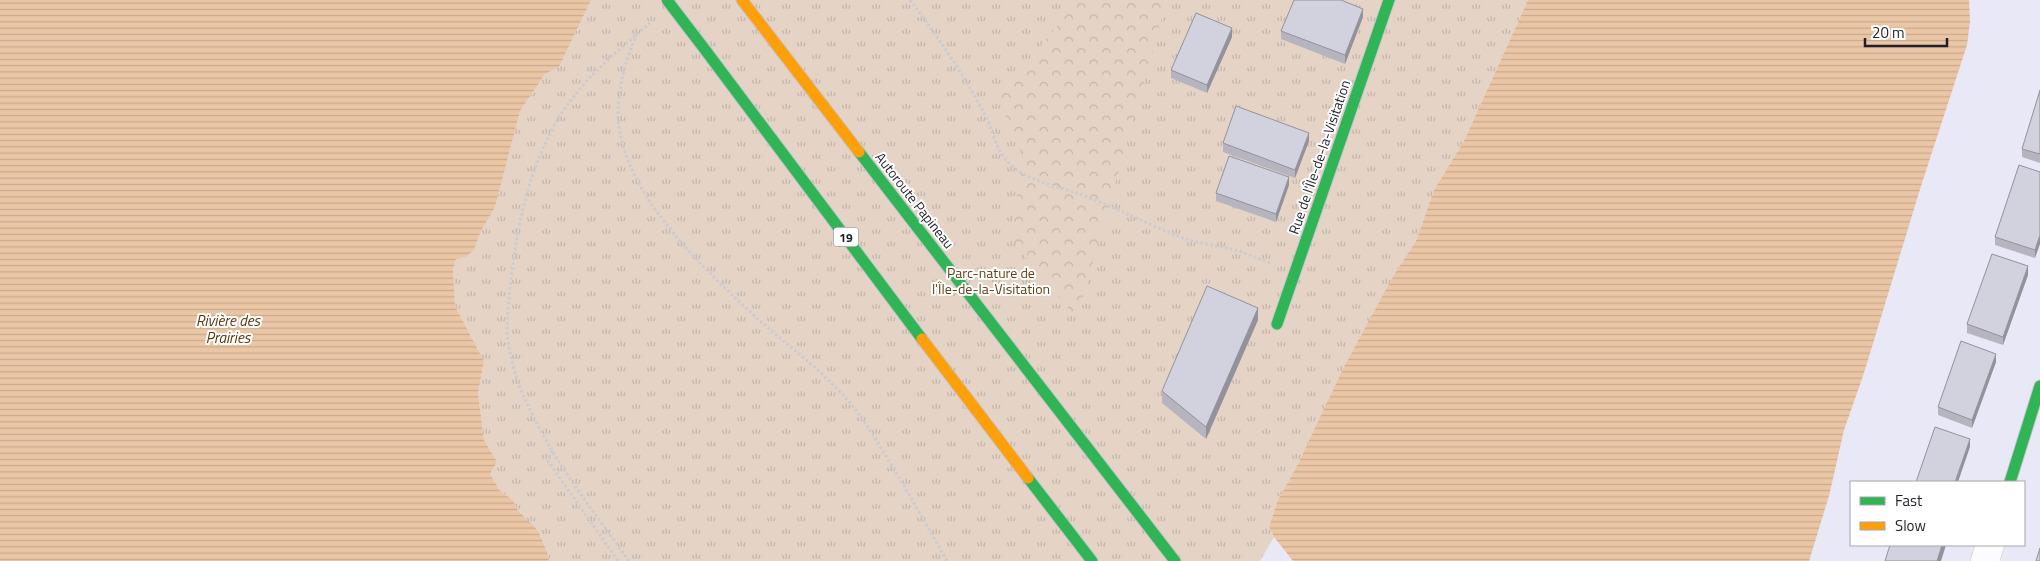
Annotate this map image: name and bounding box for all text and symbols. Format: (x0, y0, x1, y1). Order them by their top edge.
scale bar (1865, 15, 1948, 47)
text: 20 m (1872, 21, 1905, 44)
street label: Rue de l'Île-de-la-Visitation (1283, 77, 1355, 237)
street label: Autoroute Papineau (871, 147, 959, 253)
road number: 19 (834, 228, 858, 246)
park label: Parc-nature de l'Île-de-la-Visitation (932, 262, 1050, 299)
water label: Rivière des Prairies (196, 309, 262, 349)
legend (1850, 481, 2025, 546)
text: Fast (1895, 489, 1923, 512)
text: Slow (1895, 514, 1926, 537)

